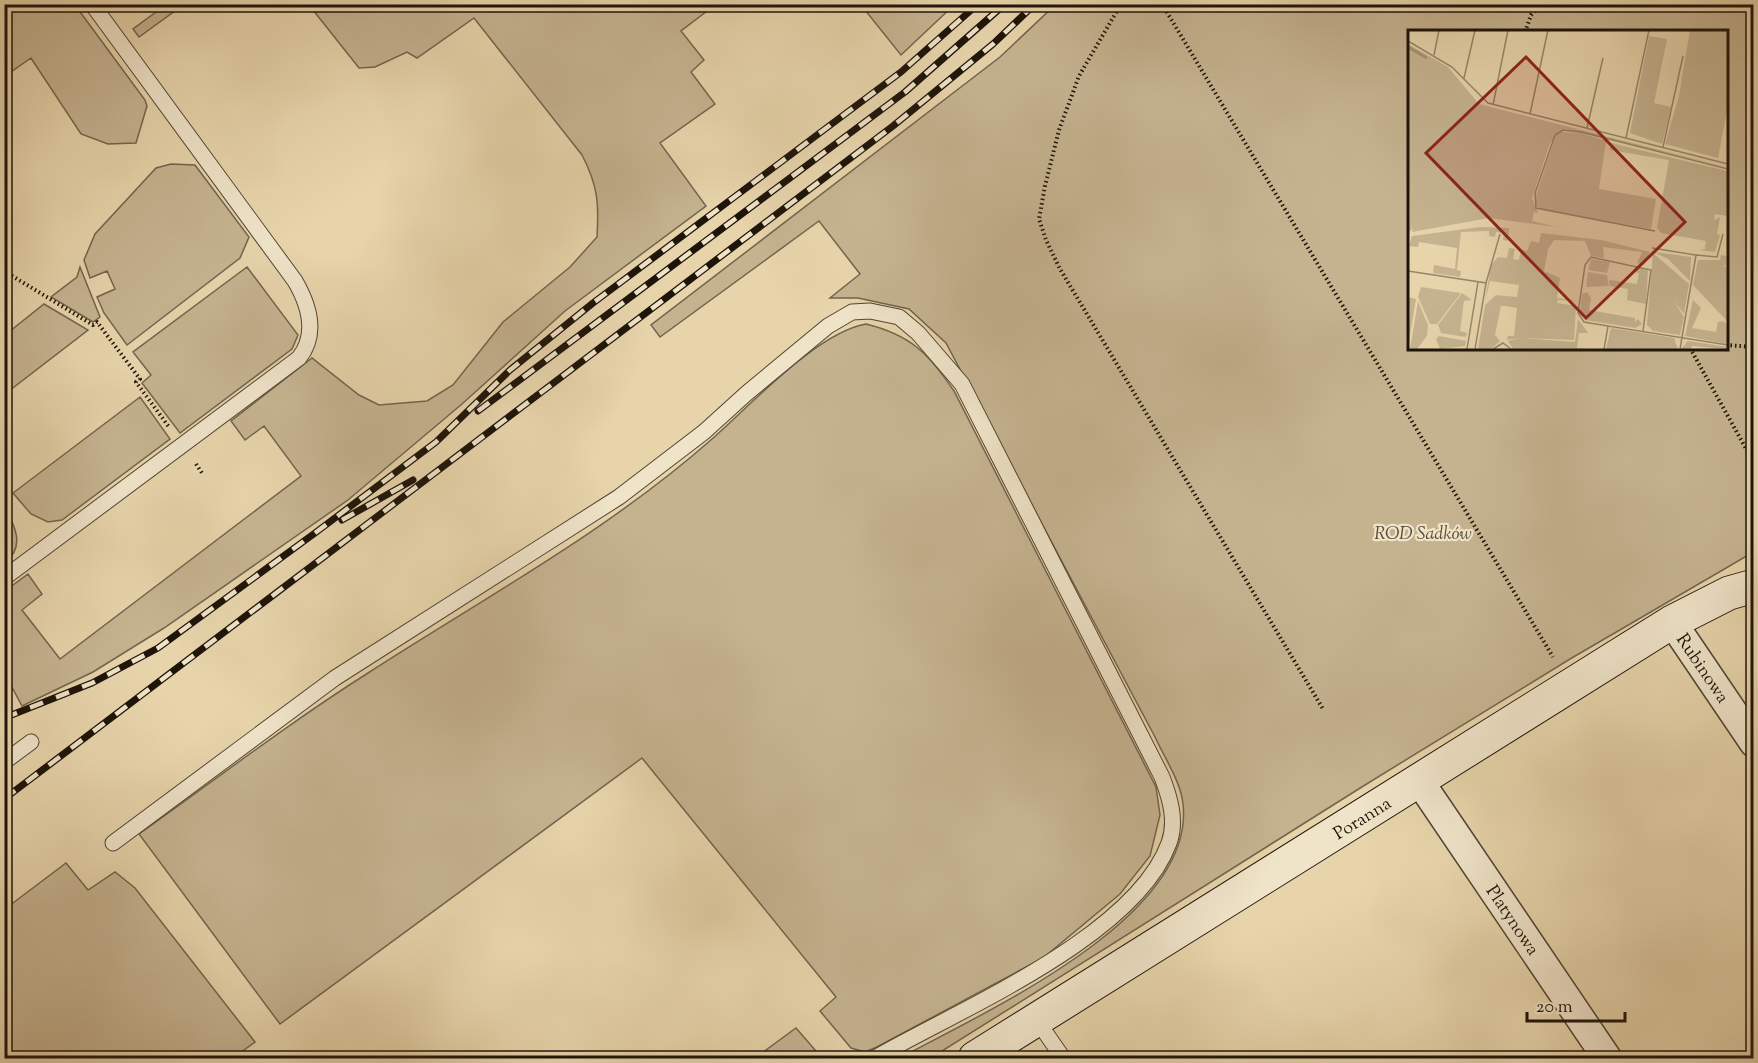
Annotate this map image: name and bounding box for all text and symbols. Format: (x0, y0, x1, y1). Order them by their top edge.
inset map (1408, 30, 1728, 350)
park label: ROD Sadków (1374, 522, 1472, 548)
street label: Rubinowa (1668, 629, 1734, 709)
street label: Poranna (1329, 792, 1397, 848)
street label: Platynowa (1478, 881, 1544, 962)
scale bar (1527, 985, 1624, 1023)
text: 20 m (1536, 995, 1573, 1021)

